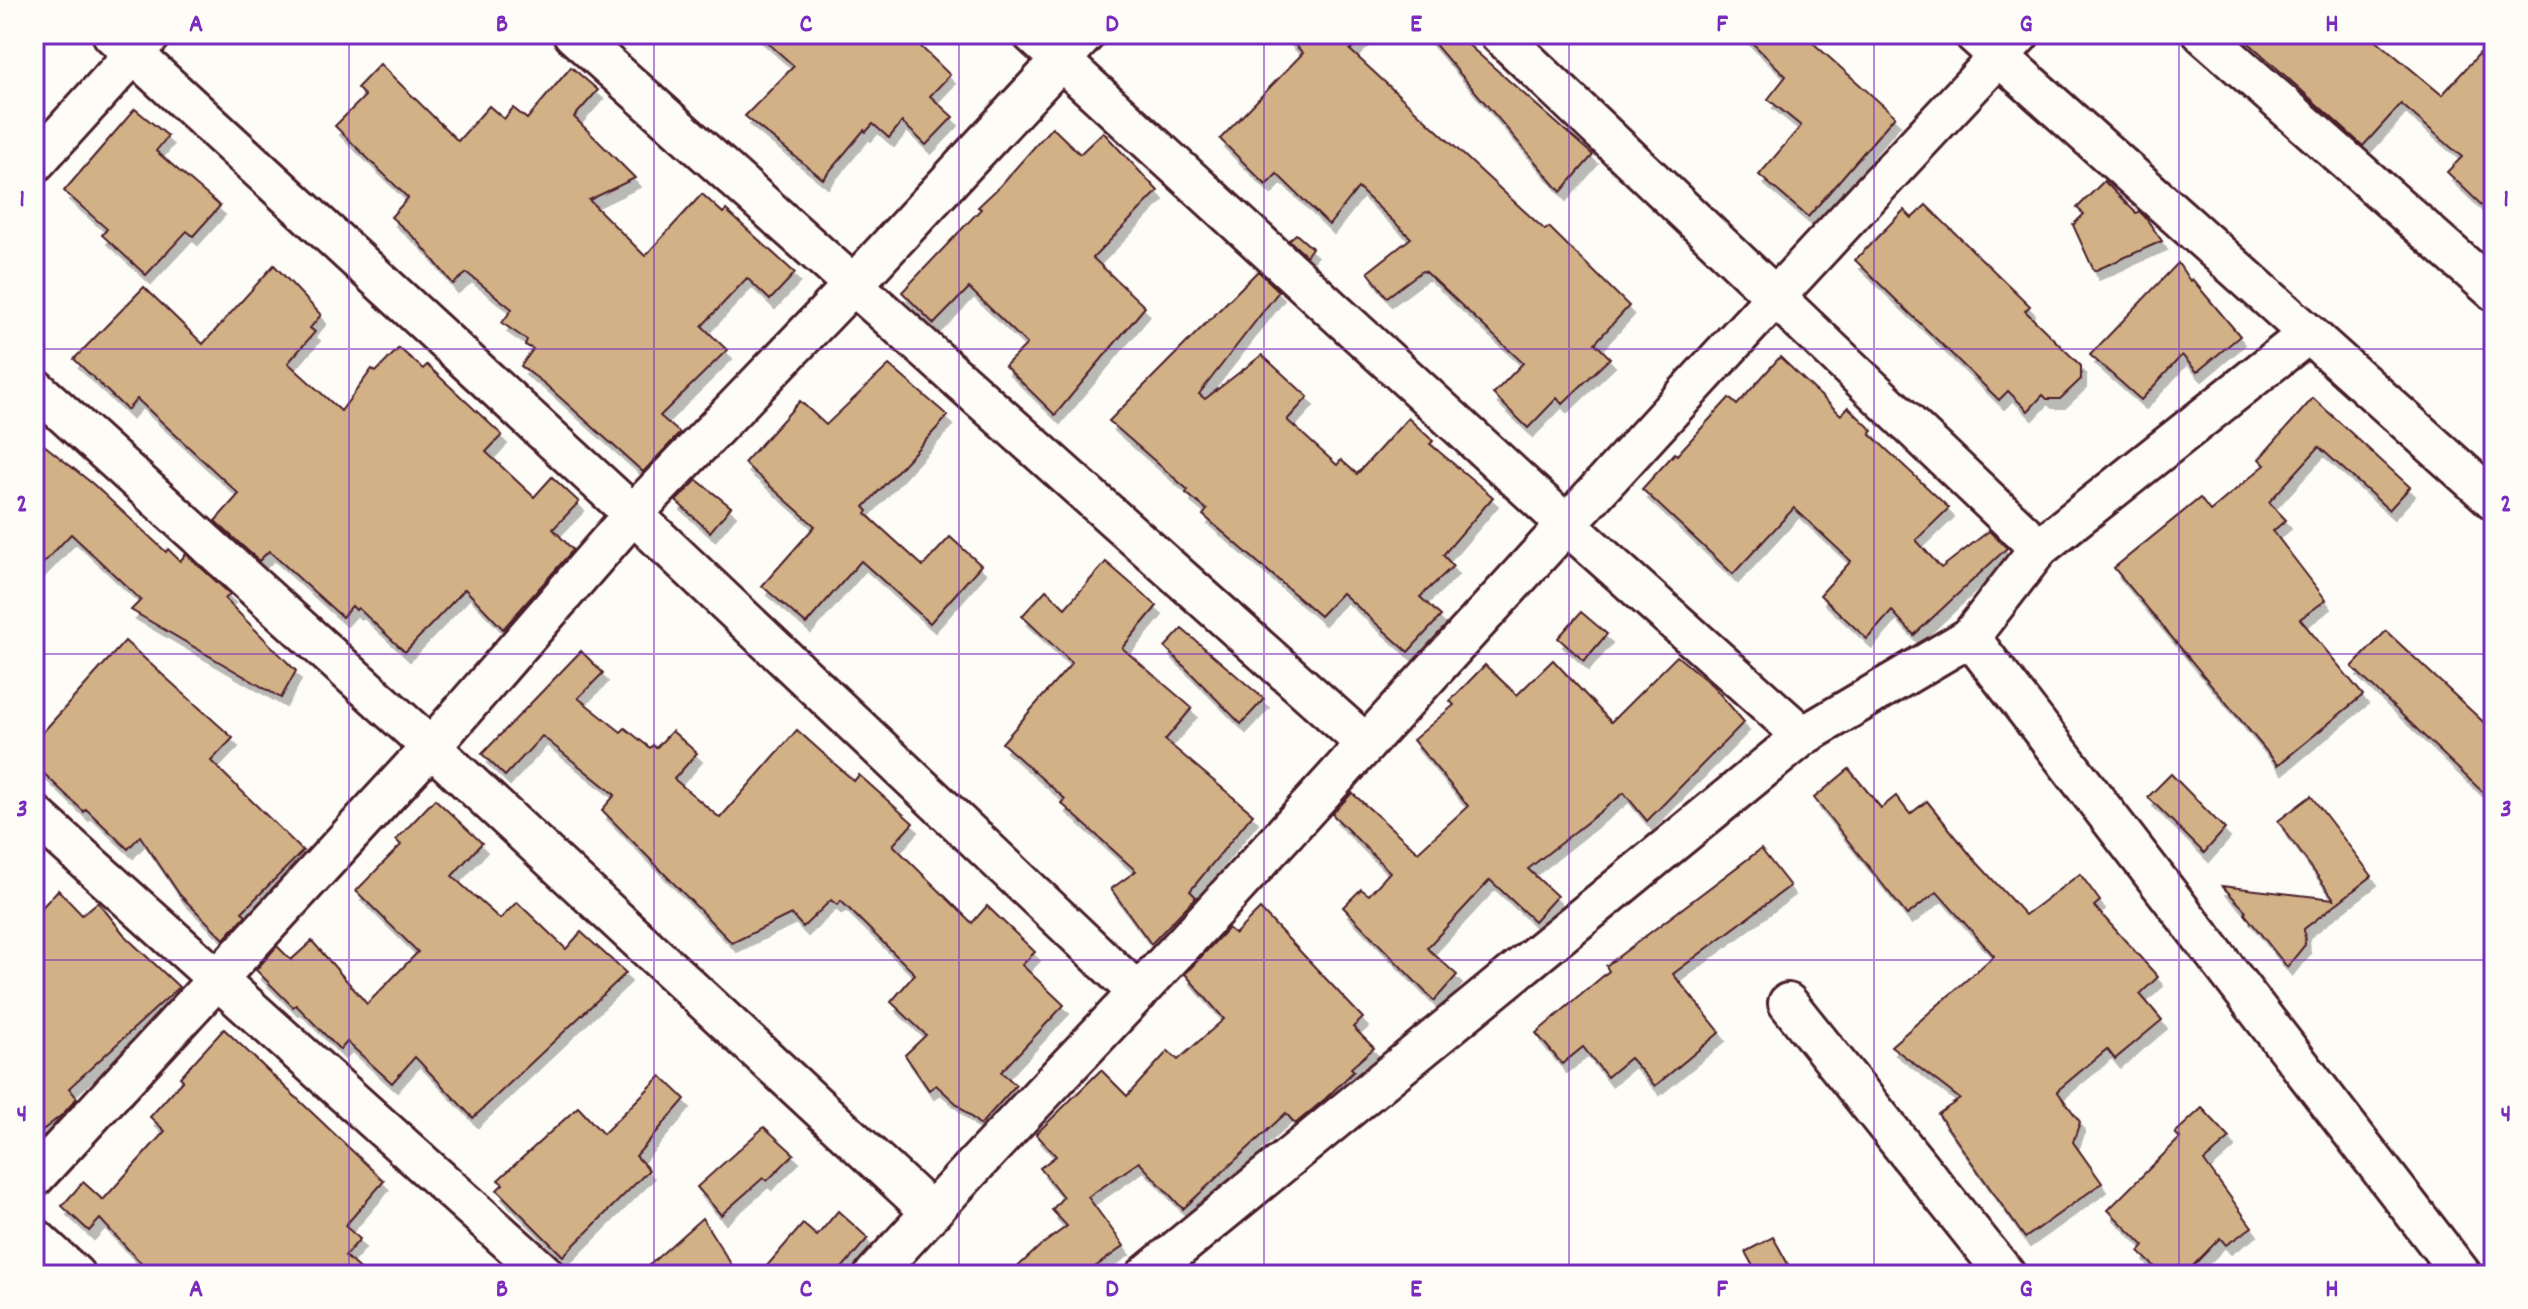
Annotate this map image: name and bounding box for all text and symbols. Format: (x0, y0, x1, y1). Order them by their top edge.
text: A (189, 7, 203, 44)
text: B (496, 7, 508, 44)
text: C (800, 7, 813, 44)
text: D (1105, 7, 1119, 44)
text: E (1410, 7, 1422, 44)
text: F (1716, 7, 1728, 44)
text: G (2019, 7, 2033, 44)
text: H (2325, 7, 2339, 44)
text: 1 (19, 182, 25, 219)
text: 1 (2503, 182, 2509, 219)
text: 2 (16, 487, 28, 524)
text: 2 (2500, 487, 2512, 524)
text: 3 (16, 792, 28, 829)
text: 3 (2500, 792, 2512, 829)
text: 4 (17, 1097, 27, 1134)
text: 4 (2501, 1097, 2511, 1134)
text: A (189, 1272, 203, 1309)
text: B (496, 1272, 508, 1309)
text: C (800, 1272, 813, 1309)
text: D (1105, 1272, 1119, 1309)
text: E (1410, 1272, 1422, 1309)
text: F (1716, 1272, 1728, 1309)
text: G (2019, 1272, 2033, 1309)
text: H (2325, 1272, 2339, 1309)

